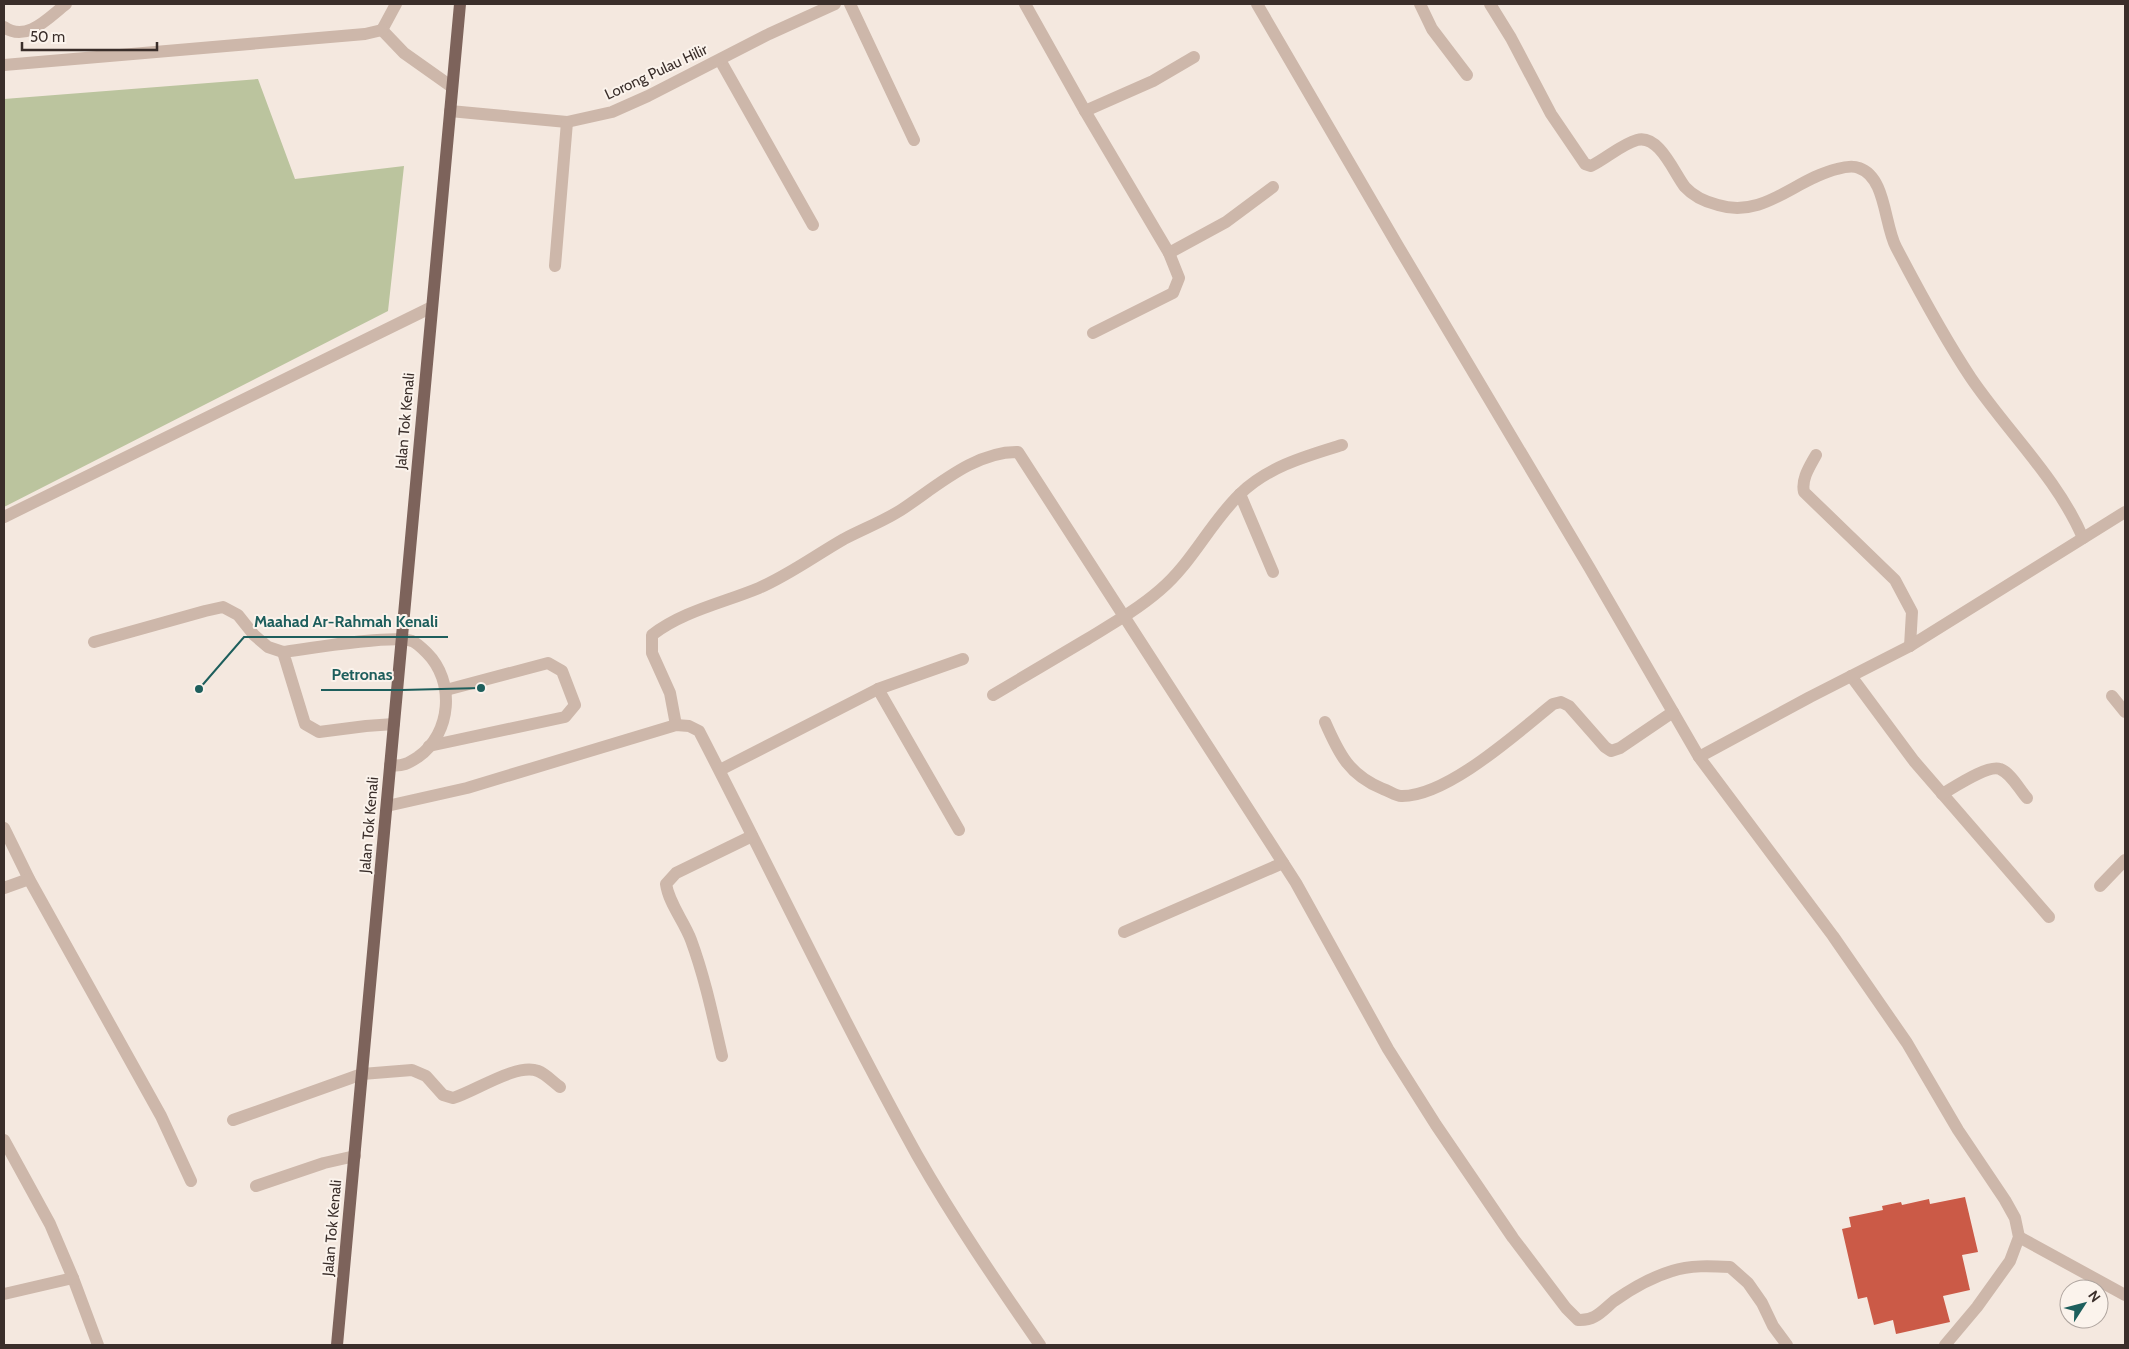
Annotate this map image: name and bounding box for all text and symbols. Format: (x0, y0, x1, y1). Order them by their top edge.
scale bar (22, 20, 158, 52)
text: 50 m (30, 28, 65, 46)
street label: Lorong Pulau Hilir (602, 40, 710, 104)
street label: Jalan Tok Kenali (392, 372, 418, 471)
callout: Maahad Ar-Rahmah Kenali (244, 606, 448, 637)
text: Maahad Ar-Rahmah Kenali (254, 612, 438, 631)
callout: Petronas (321, 659, 402, 690)
text: Petronas (332, 665, 393, 684)
street label: Jalan Tok Kenali (356, 776, 382, 875)
street label: Jalan Tok Kenali (319, 1179, 345, 1278)
north arrow (2059, 1279, 2109, 1329)
text: N (2084, 1287, 2105, 1306)

